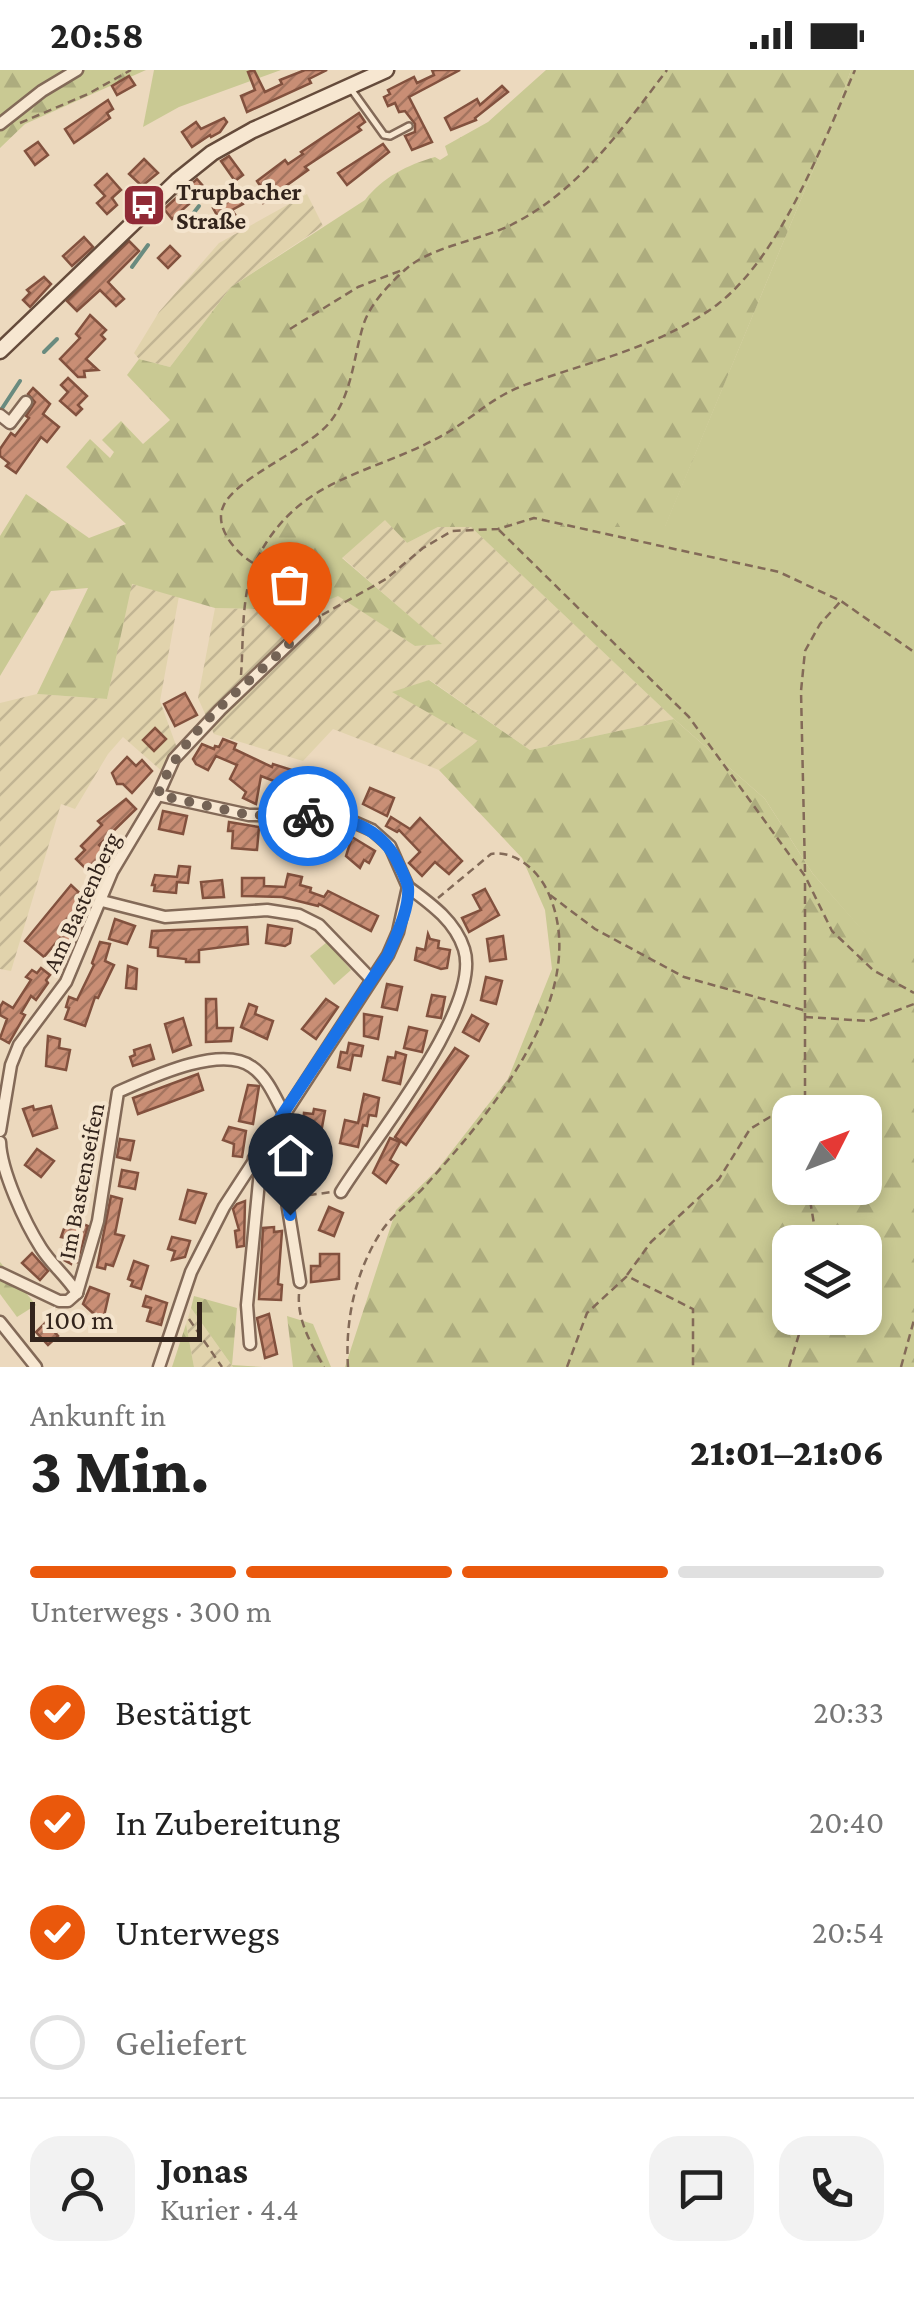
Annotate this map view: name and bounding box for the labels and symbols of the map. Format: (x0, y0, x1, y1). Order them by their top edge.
place label: Trupbacher Straße (176, 178, 302, 234)
bus stop icon: Trupbacher Straße (121, 182, 167, 228)
pin (247, 542, 332, 645)
courier (258, 766, 358, 866)
street label: Am Bastenberg (37, 828, 126, 977)
north arrow (772, 1095, 882, 1205)
street label: Im Bastenseifen (53, 1100, 109, 1262)
pin (248, 1113, 333, 1216)
scale bar (30, 1297, 202, 1342)

